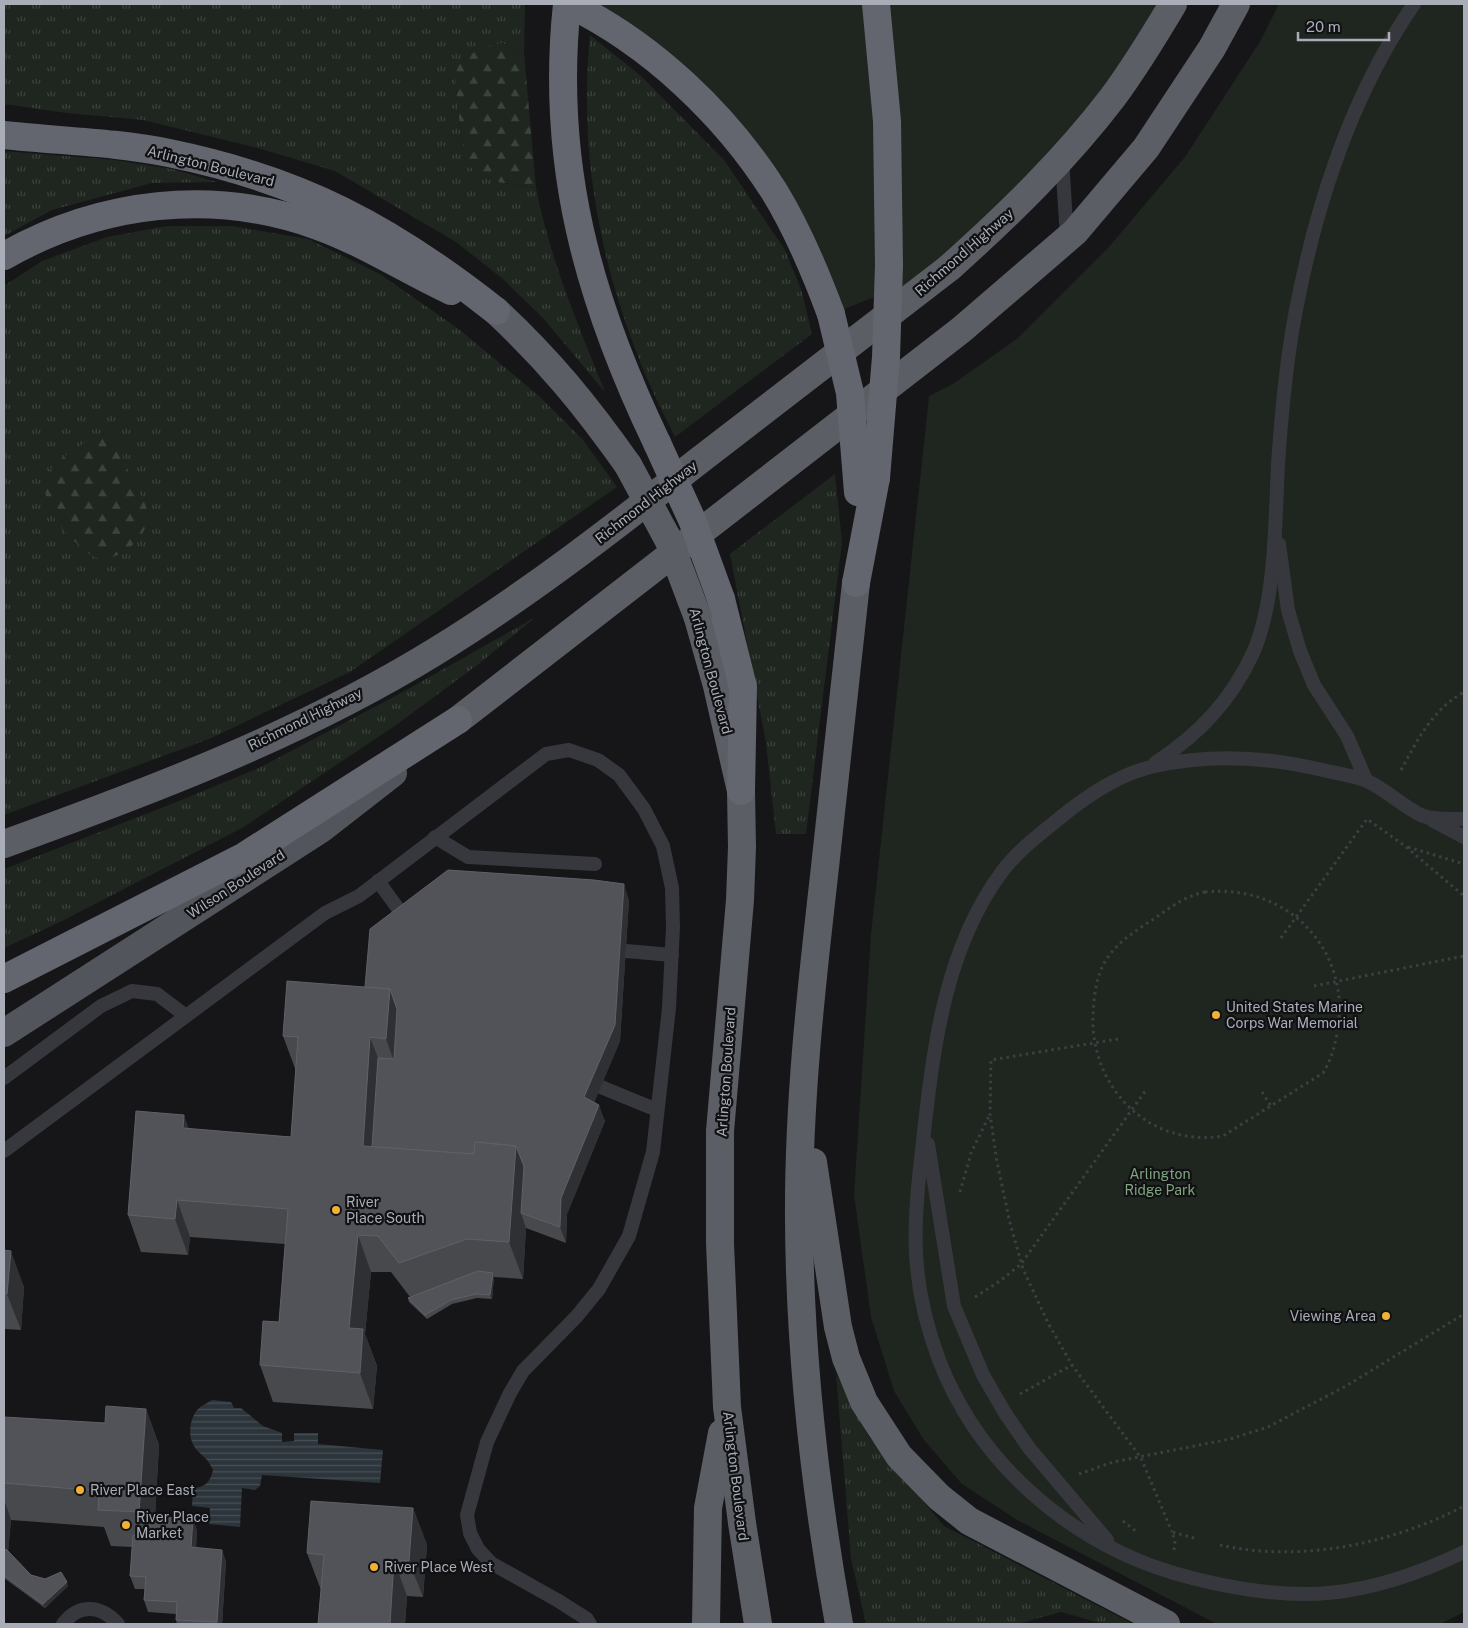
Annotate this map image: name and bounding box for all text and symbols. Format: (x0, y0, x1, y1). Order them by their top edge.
scale bar (1298, 10, 1389, 42)
text: 20 m (1306, 18, 1341, 35)
street label: Arlington Boulevard (146, 142, 276, 190)
street label: Richmond Highway (912, 205, 1017, 299)
street label: Richmond Highway (592, 457, 700, 547)
street label: Arlington Boulevard (686, 606, 736, 736)
street label: Richmond Highway (245, 684, 365, 754)
street label: Wilson Boulevard (184, 847, 288, 921)
place label: United States Marine Corps War Memorial (1226, 999, 1363, 1031)
street label: Arlington Boulevard (713, 1006, 739, 1138)
marker: United States Marine Corps War Memorial (1210, 1009, 1222, 1021)
park label: Arlington Ridge Park (1125, 1166, 1196, 1198)
place label: River Place South (346, 1194, 425, 1226)
marker: River Place South (330, 1204, 342, 1216)
place label: Viewing Area (1290, 1308, 1376, 1324)
marker: Viewing Area (1380, 1310, 1392, 1322)
street label: Arlington Boulevard (720, 1410, 752, 1542)
place label: River Place East (90, 1482, 195, 1498)
marker: River Place East (74, 1484, 86, 1496)
place label: River Place Market (136, 1509, 209, 1541)
marker: River Place Market (120, 1519, 132, 1531)
place label: River Place West (384, 1559, 493, 1575)
marker: River Place West (368, 1561, 380, 1573)

